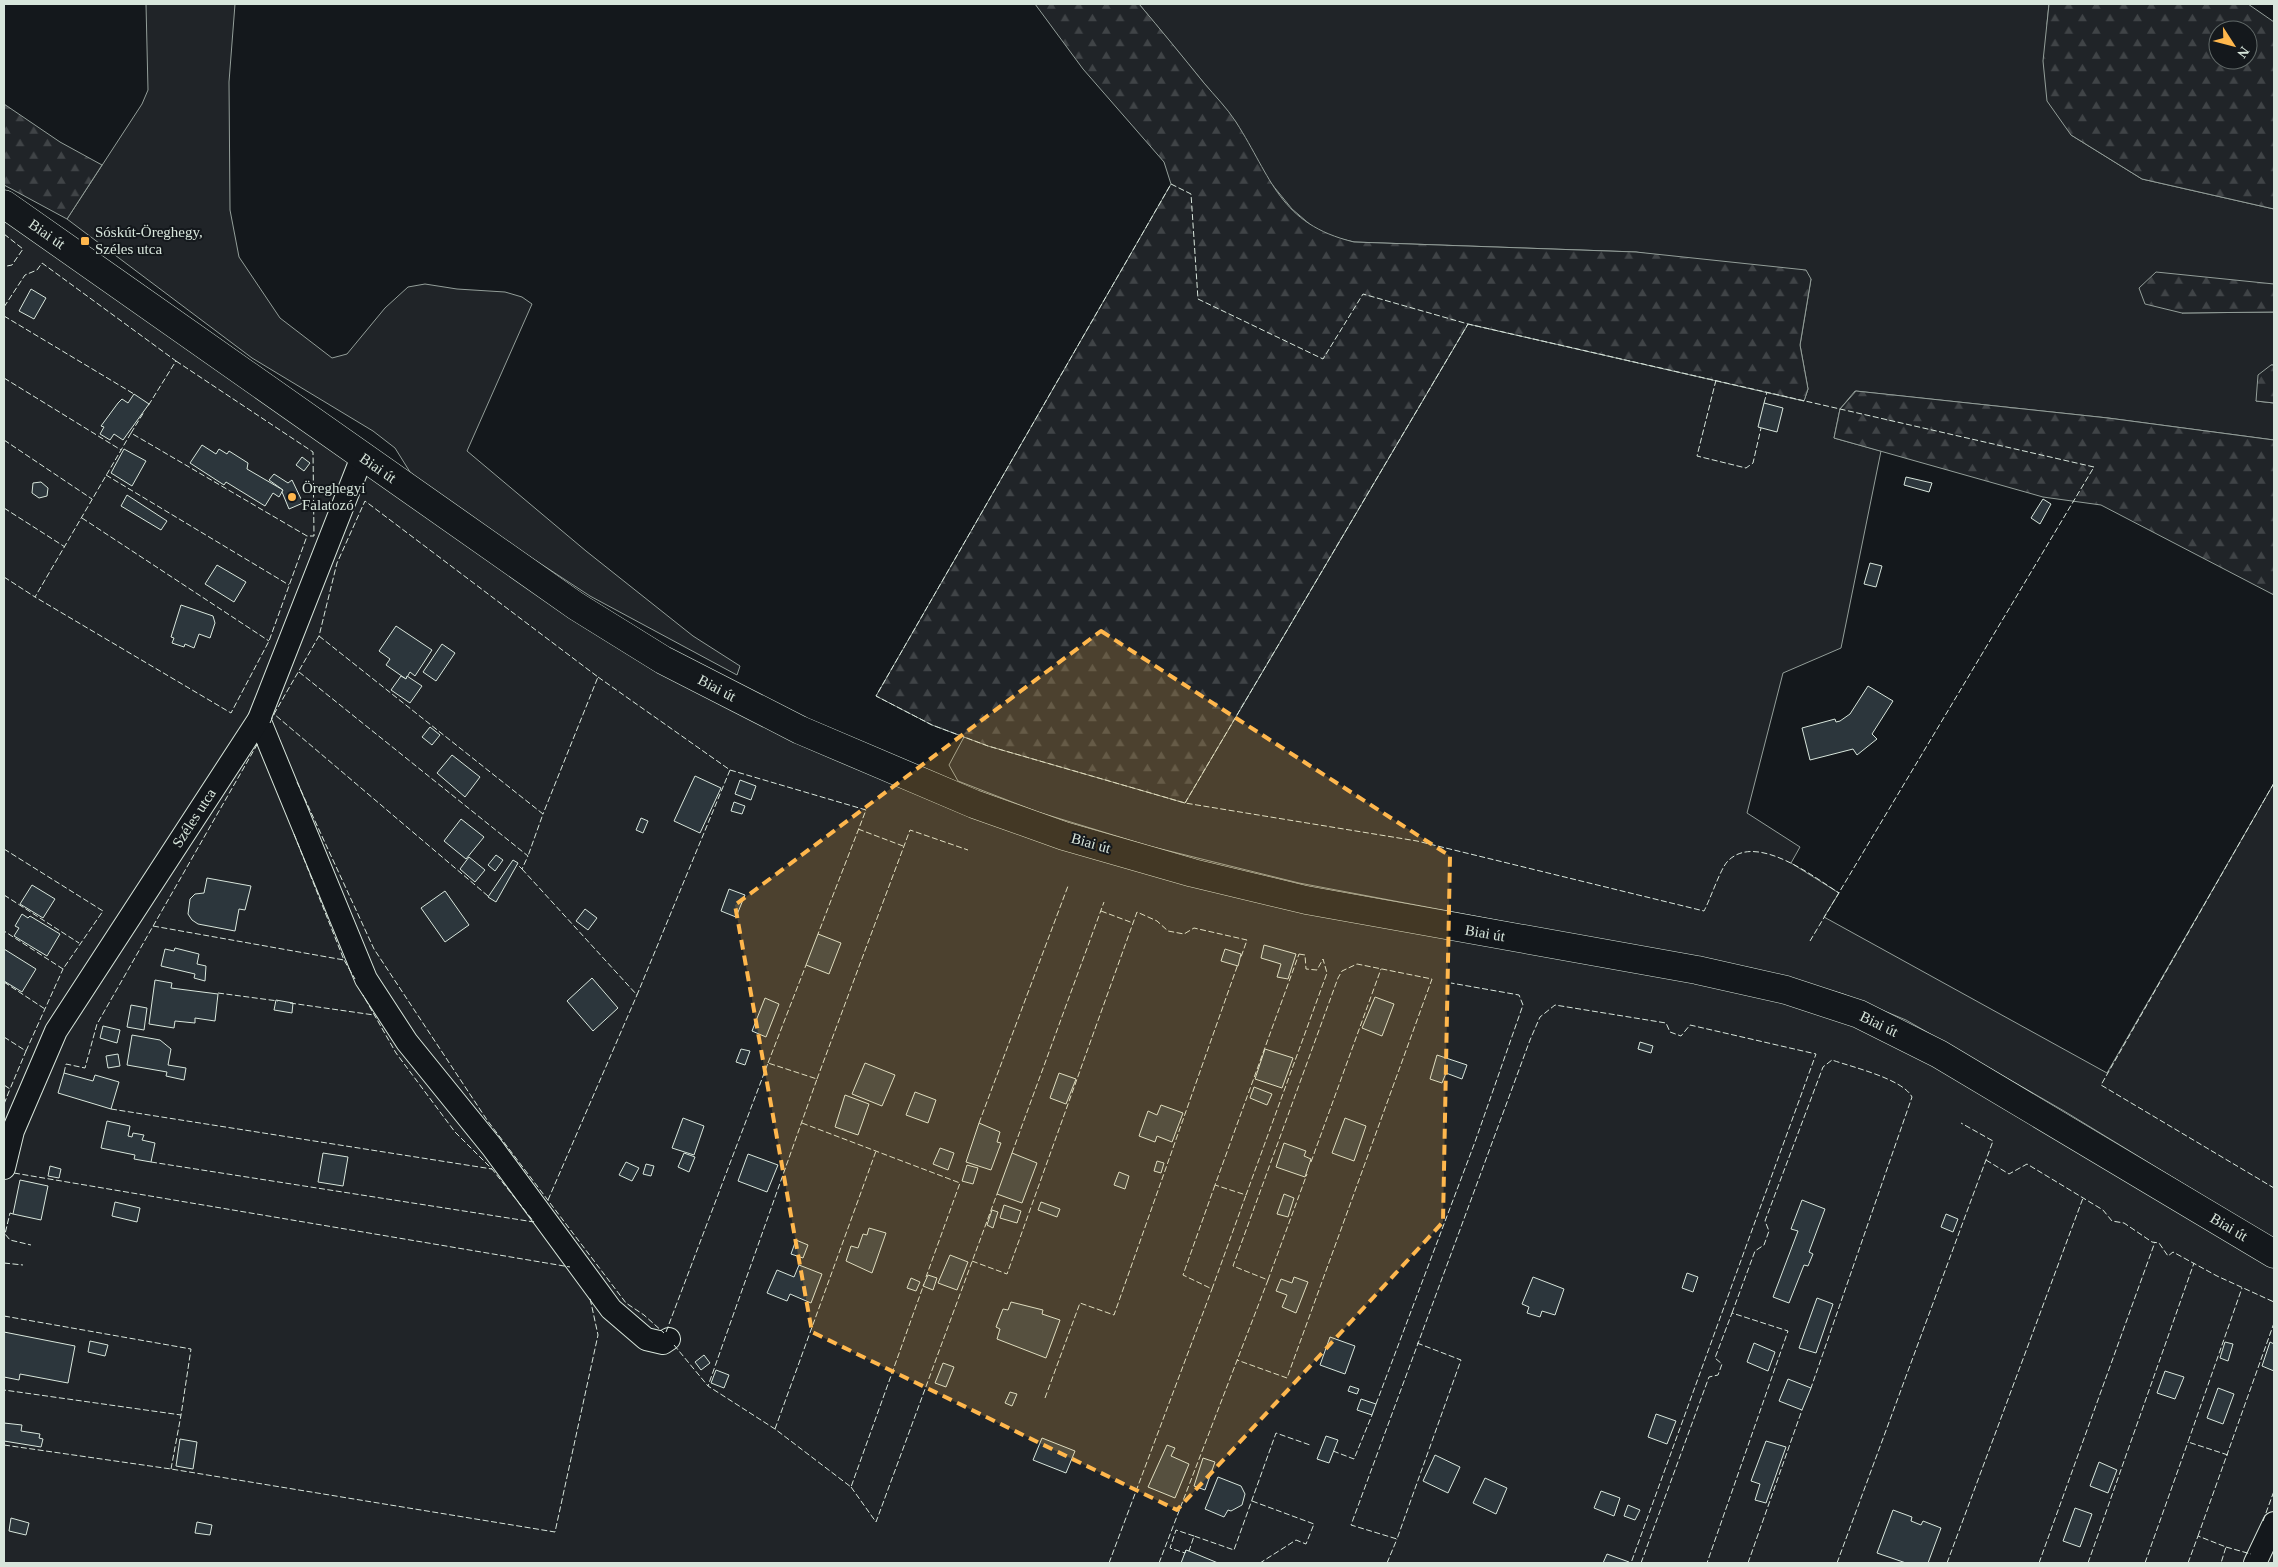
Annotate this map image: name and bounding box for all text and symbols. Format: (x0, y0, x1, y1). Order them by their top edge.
north arrow (2208, 20, 2258, 70)
text: N (2234, 44, 2252, 61)
street label: Biai út (26, 216, 69, 253)
place label: Sóskút-Öreghegy, Széles utca (95, 224, 203, 257)
marker: Sóskút-Öreghegy, Széles utca (79, 235, 91, 247)
street label: Biai út (357, 450, 400, 487)
place label: Öreghegyi Falatozó (302, 480, 365, 513)
marker: Öreghegyi Falatozó (286, 491, 298, 503)
street label: Biai út (695, 671, 739, 705)
street label: Széles utca (169, 785, 219, 850)
street label: Biai út (1069, 830, 1113, 856)
street label: Biai út (1464, 922, 1507, 945)
street label: Biai út (1857, 1008, 1901, 1040)
street label: Biai út (2208, 1210, 2251, 1245)

